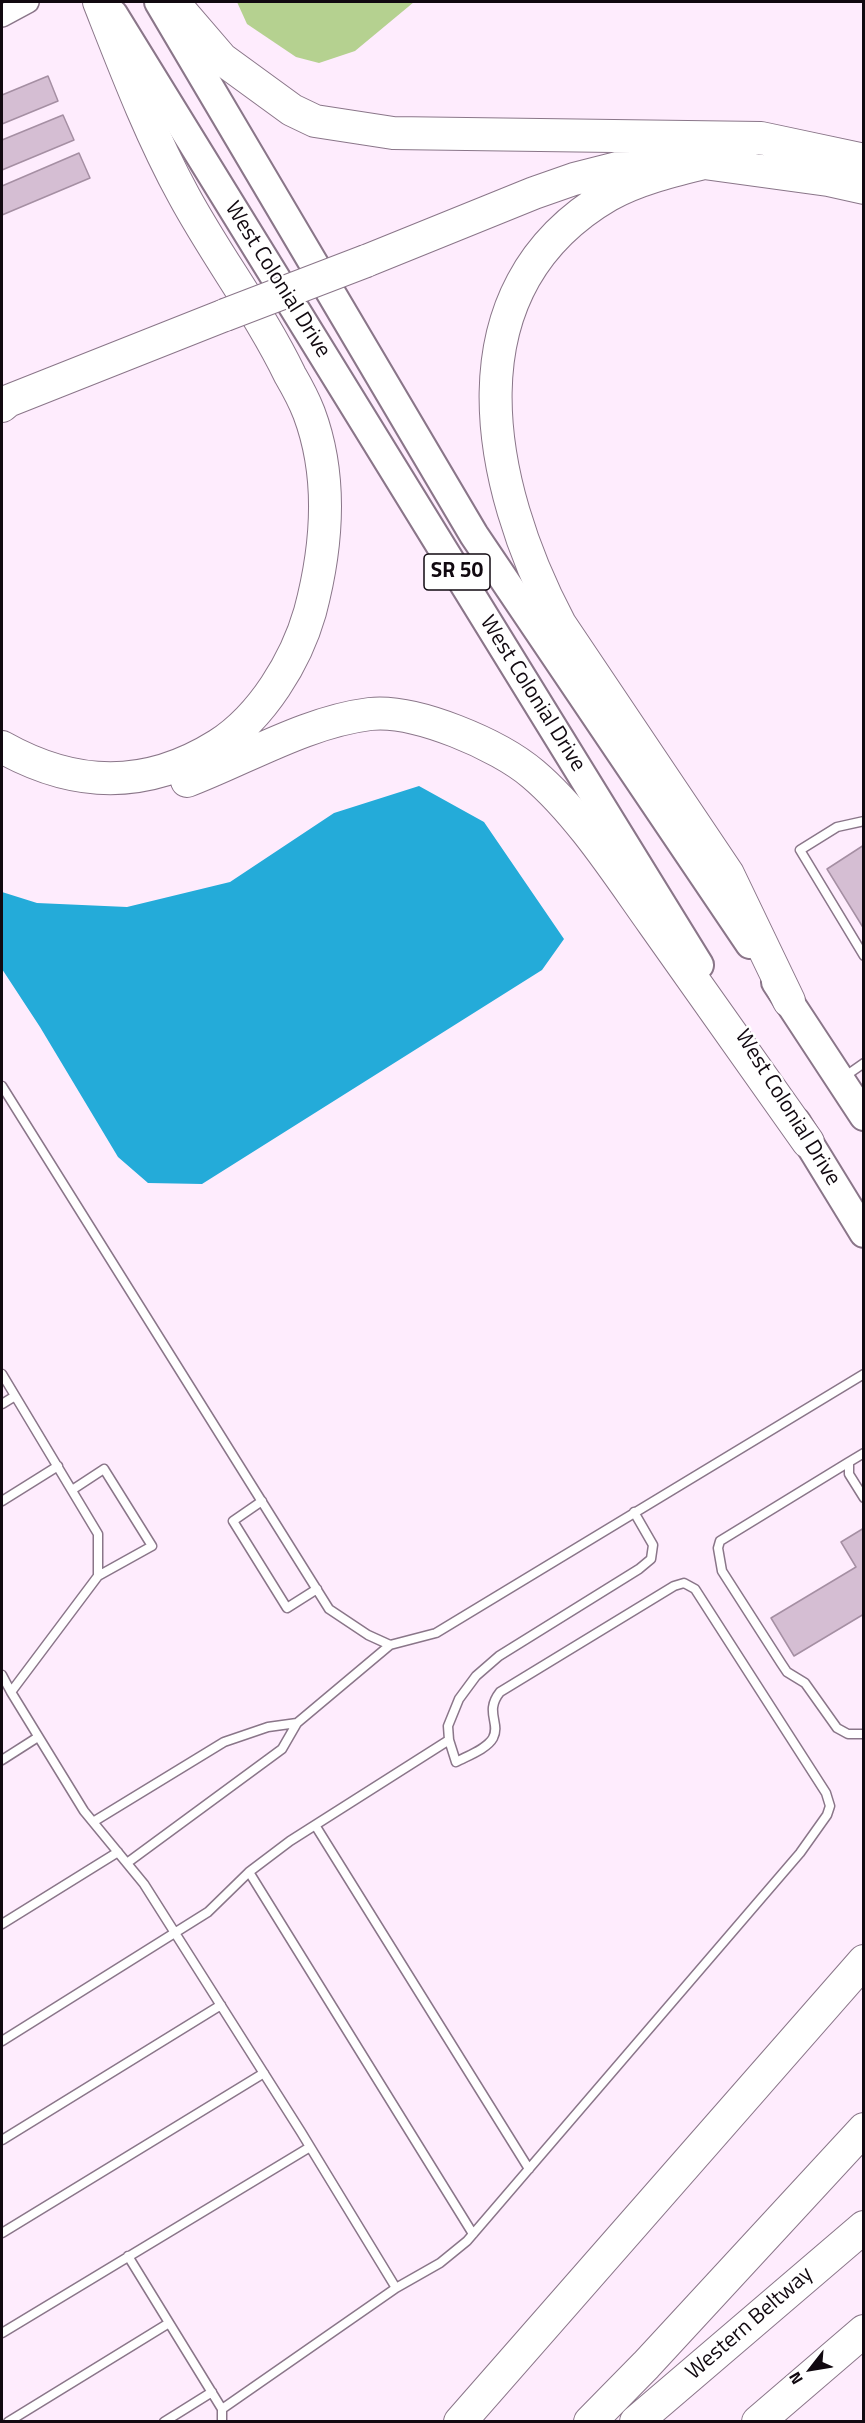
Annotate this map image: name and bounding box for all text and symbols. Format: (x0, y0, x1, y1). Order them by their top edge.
street label: West Colonial Drive (218, 197, 336, 363)
road number: SR 50 (424, 554, 490, 590)
street label: West Colonial Drive (473, 611, 591, 777)
street label: West Colonial Drive (728, 1025, 846, 1191)
street label: Western Beltway (681, 2262, 819, 2386)
north arrow (781, 2339, 841, 2399)
text: N (782, 2367, 809, 2389)

